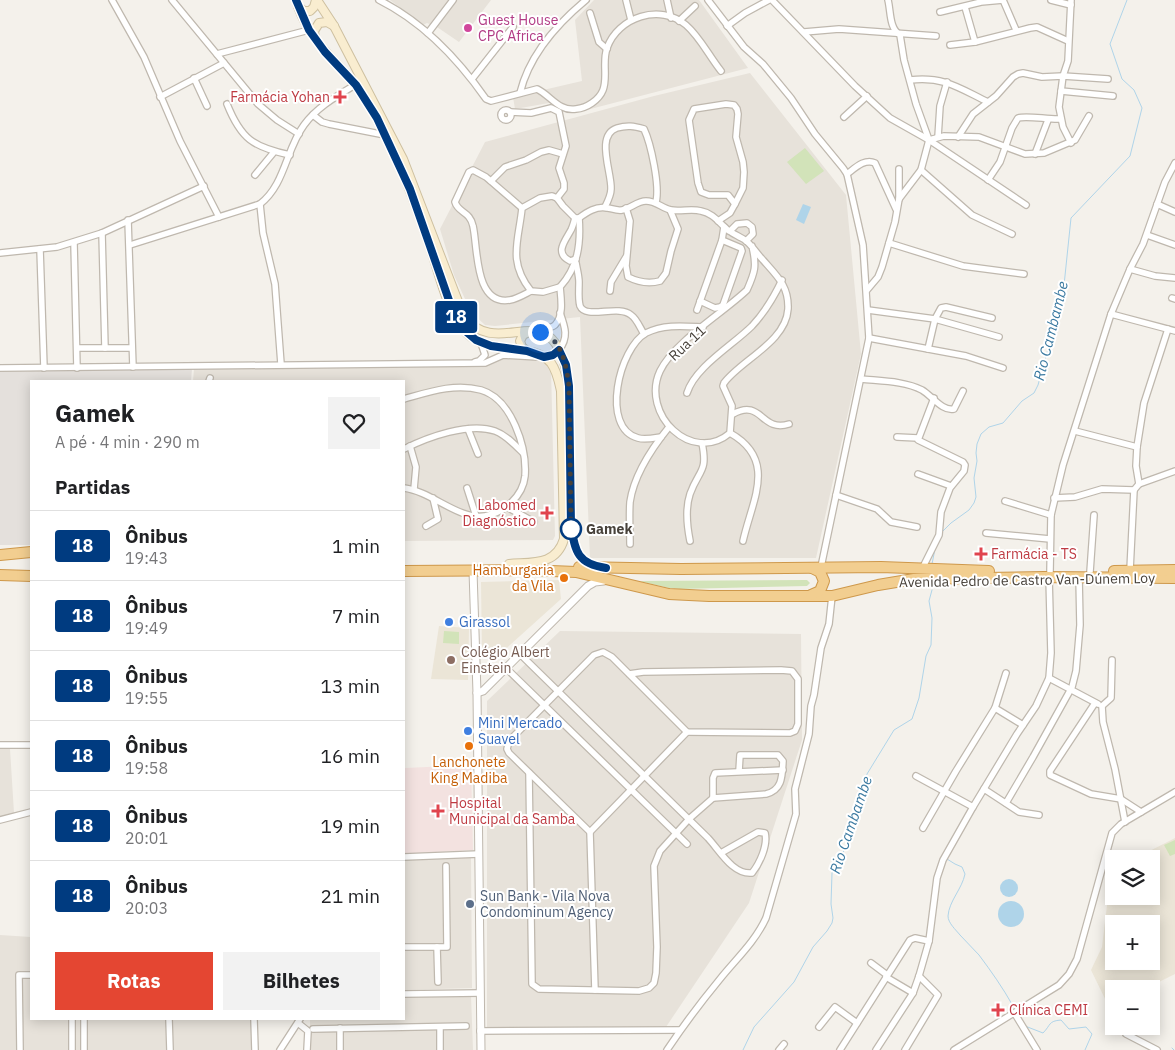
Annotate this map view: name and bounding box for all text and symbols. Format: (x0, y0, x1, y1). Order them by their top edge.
place label: Guest House CPC Africa (478, 11, 559, 45)
marker: Guest House CPC Africa (462, 22, 474, 34)
place label: Farmácia Yohan (230, 88, 330, 106)
marker: Farmácia Yohan (334, 91, 346, 103)
water label: Rio Cambambe (1029, 279, 1072, 383)
line badge: 18 (434, 301, 478, 333)
text: 18 (445, 305, 467, 328)
your location (528, 320, 553, 345)
street label: Rua 11 (665, 321, 709, 365)
text: Gamek (55, 397, 135, 429)
button: heart (328, 397, 380, 449)
text: A pé · 4 min · 290 m (55, 432, 200, 452)
text: Partidas (55, 475, 130, 499)
place label: Labomed Diagnóstico (463, 496, 536, 530)
marker: Labomed Diagnóstico (540, 506, 554, 520)
marker: Gamek (560, 518, 582, 540)
place label: Gamek (586, 520, 633, 538)
text: Ônibus (125, 524, 188, 548)
text: 18 (72, 534, 93, 557)
text: 1 min (332, 534, 380, 558)
place label: Farmácia - TS (991, 545, 1077, 563)
text: 19:43 (125, 548, 168, 568)
marker: Farmácia - TS (975, 548, 987, 560)
place label: Hamburgaria da Vila (473, 561, 555, 595)
street label: Avenida Pedro de Castro Van-Dúnem Loy (899, 569, 1155, 591)
marker: Hamburgaria da Vila (558, 572, 570, 584)
text: Ônibus (125, 594, 188, 618)
text: 18 (72, 604, 93, 627)
text: 7 min (332, 604, 380, 628)
place label: Girassol (459, 613, 510, 631)
marker: Girassol (443, 616, 455, 628)
text: 19:49 (125, 618, 168, 638)
place label: Colégio Albert Einstein (461, 643, 550, 677)
marker: Colégio Albert Einstein (445, 654, 457, 666)
text: Ônibus (125, 664, 188, 688)
text: 18 (72, 674, 93, 697)
text: 13 min (321, 674, 380, 698)
text: 19:55 (125, 688, 168, 708)
place label: Mini Mercado Suavel (478, 714, 562, 748)
marker: Mini Mercado Suavel (462, 725, 474, 737)
text: Ônibus (125, 734, 188, 758)
marker: Lanchonete King Madiba (463, 740, 475, 752)
text: 18 (72, 744, 93, 767)
text: 16 min (321, 744, 380, 768)
place label: Lanchonete King Madiba (430, 753, 508, 787)
text: 19:58 (125, 758, 168, 778)
water label: Rio Cambambe (825, 773, 876, 876)
place label: Hospital Municipal da Samba (449, 794, 576, 828)
text: Ônibus (125, 804, 188, 828)
marker: Hospital Municipal da Samba (431, 804, 445, 818)
text: 18 (72, 814, 93, 837)
text: 19 min (321, 814, 380, 838)
text: 20:01 (125, 828, 168, 848)
map controls (1105, 850, 1160, 1035)
button: layers (1105, 850, 1160, 905)
text: Ônibus (125, 874, 188, 898)
text: 18 (72, 884, 93, 907)
text: 21 min (321, 884, 380, 908)
place label: Sun Bank - Vila Nova Condominum Agency (480, 887, 614, 921)
text: 20:03 (125, 898, 168, 918)
marker: Sun Bank - Vila Nova Condominum Agency (464, 898, 476, 910)
button: + (1105, 915, 1160, 970)
button: Rotas (55, 952, 213, 1010)
button: Bilhetes (223, 952, 380, 1010)
button: − (1105, 980, 1160, 1035)
place label: Clínica CEMI (1009, 1001, 1088, 1019)
marker: Clínica CEMI (991, 1003, 1005, 1017)

